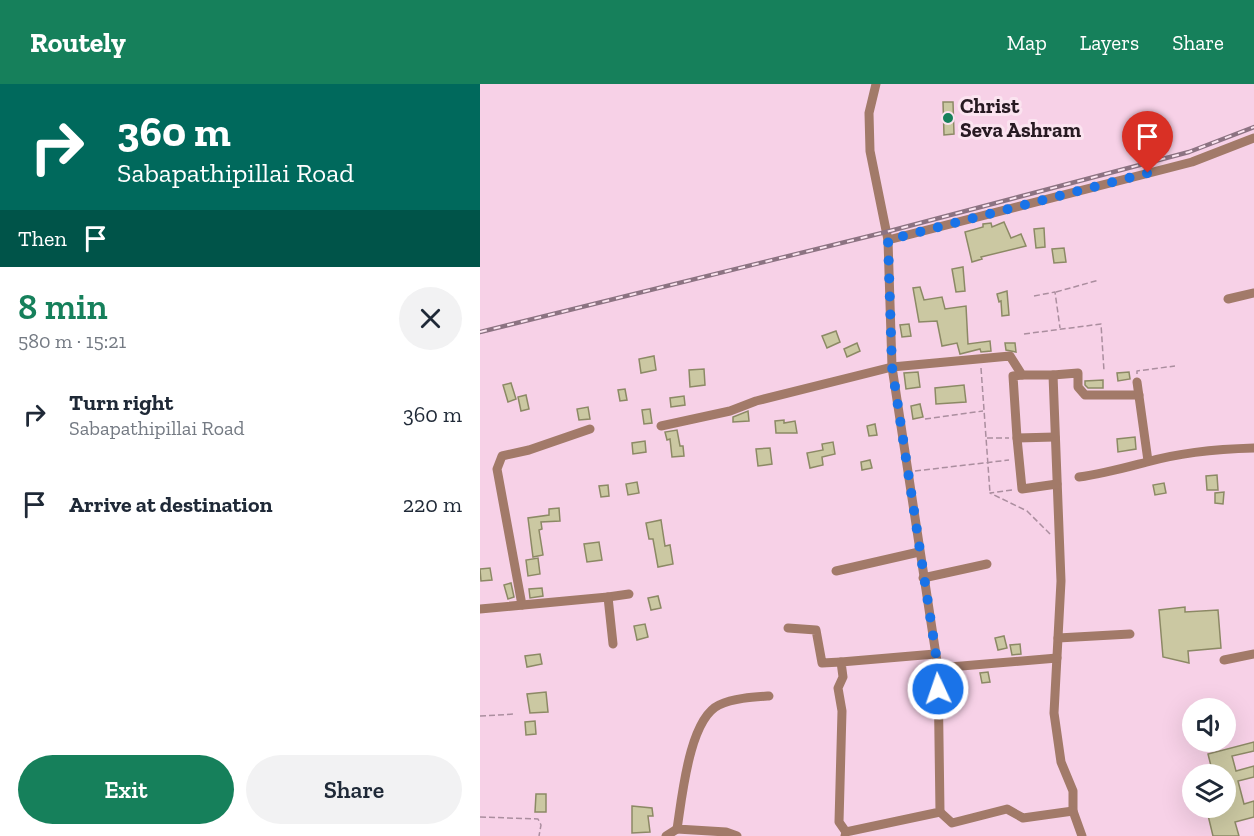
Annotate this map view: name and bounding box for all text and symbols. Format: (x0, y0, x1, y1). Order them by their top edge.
text: Routely (30, 26, 126, 59)
text: Map (1007, 30, 1047, 55)
text: Layers (1080, 30, 1139, 55)
text: Share (1172, 30, 1224, 55)
place label: Christ Seva Ashram (960, 93, 1082, 142)
text: 360 m (117, 106, 231, 157)
icon: right (18, 108, 96, 186)
marker: Christ Seva Ashram (941, 111, 955, 125)
pin (1122, 111, 1173, 173)
icon: arrive (1131, 120, 1164, 153)
text: Sabapathipillai Road (117, 157, 354, 189)
icon: arrive (79, 222, 112, 255)
text: Then (18, 225, 67, 252)
text: 8 min (18, 285, 108, 328)
button: close (399, 287, 462, 350)
text: 580 m · 15:21 (18, 329, 126, 353)
text: Turn right (69, 389, 173, 416)
icon: right (18, 398, 51, 431)
text: 360 m (403, 401, 462, 428)
text: Sabapathipillai Road (69, 416, 245, 440)
icon: arrive (18, 488, 51, 521)
text: Arrive at destination (69, 491, 272, 518)
text: 220 m (403, 491, 462, 518)
position arrow (906, 657, 970, 721)
map controls (1182, 698, 1236, 818)
button: sound (1182, 698, 1236, 752)
button: Exit (18, 755, 234, 824)
button: Share (246, 755, 462, 824)
button: layers (1182, 764, 1236, 818)

